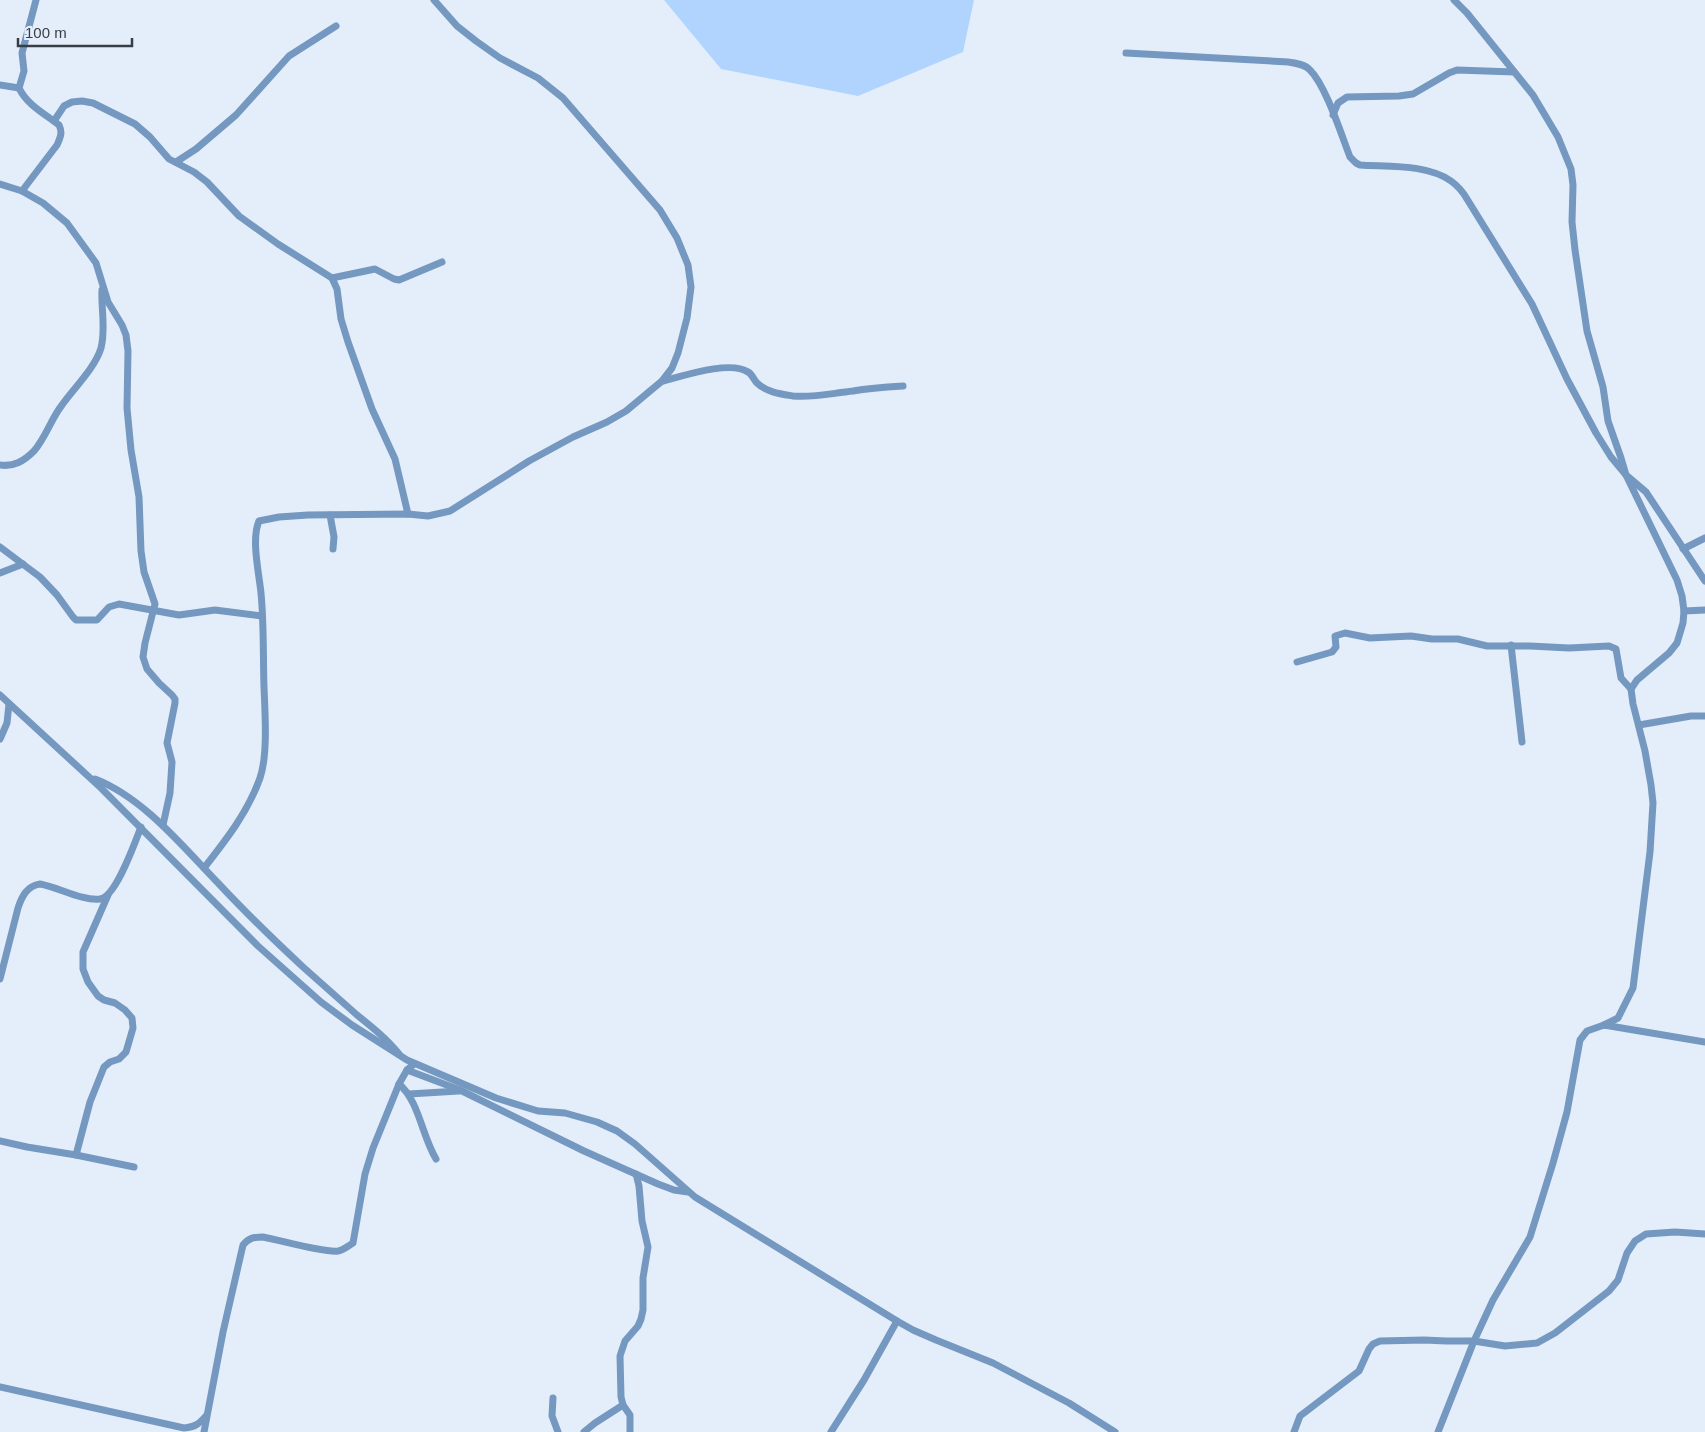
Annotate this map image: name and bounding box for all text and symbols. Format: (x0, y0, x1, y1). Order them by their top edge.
scale bar (18, 15, 131, 47)
text: 100 m (25, 24, 67, 41)

